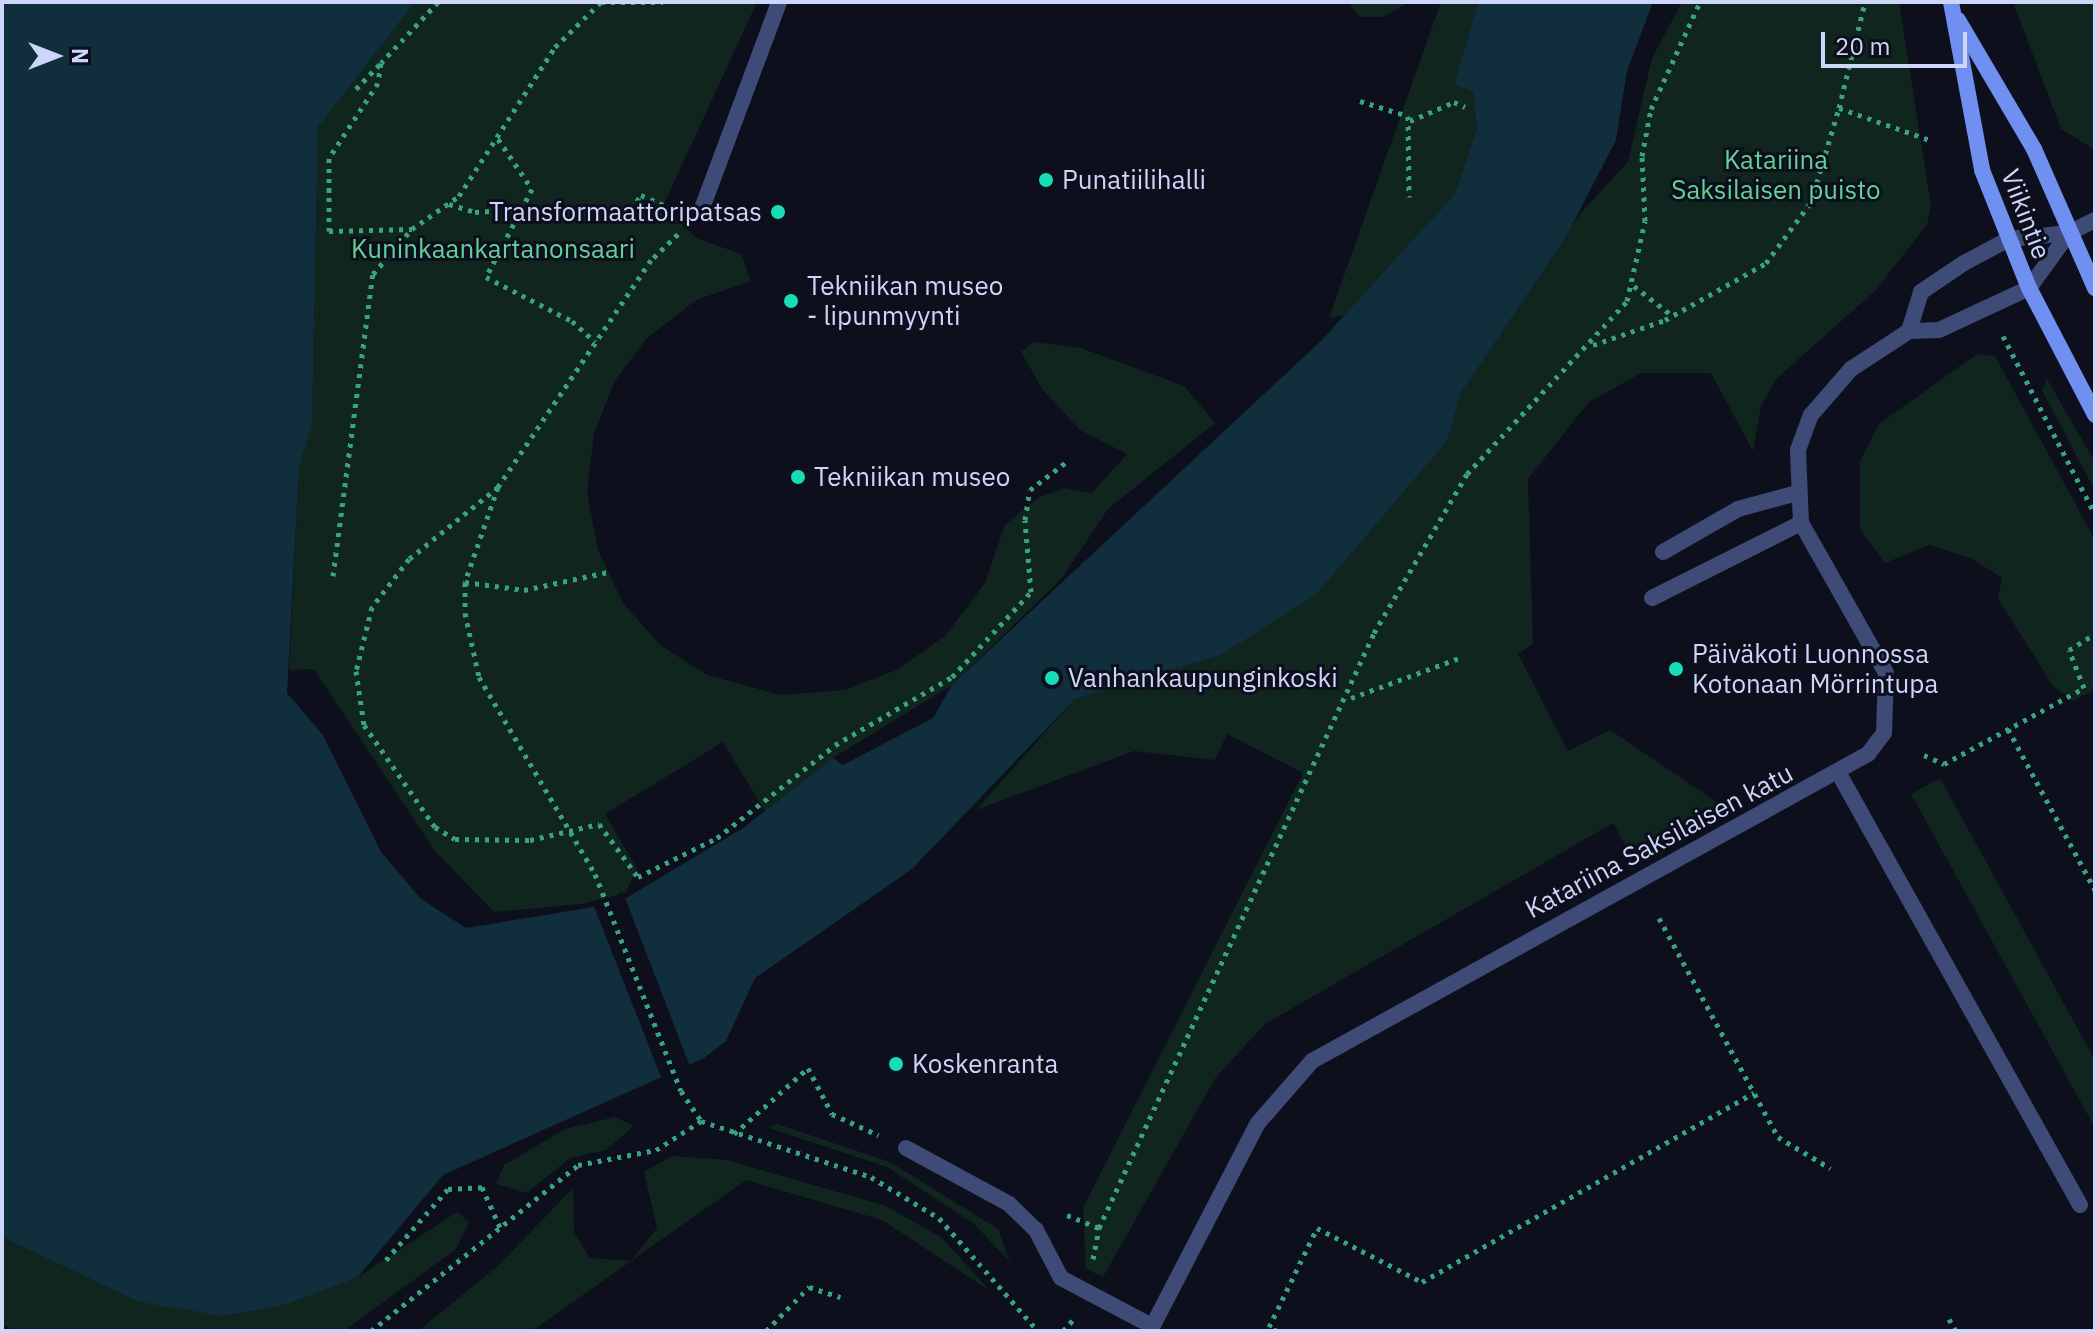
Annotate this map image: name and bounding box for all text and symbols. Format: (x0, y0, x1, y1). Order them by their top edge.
north arrow (16, 16, 96, 96)
scale bar (1825, 16, 1971, 66)
text: 20 m (1835, 30, 1890, 62)
text: N (66, 48, 95, 64)
park label: Katariina Saksilaisen puisto (1671, 144, 1881, 206)
place label: Punatiilihalli (1062, 164, 1206, 196)
street label: Viikintie (1995, 165, 2057, 263)
marker: Punatiilihalli (1037, 171, 1055, 189)
place label: Transformaattoripatsas (489, 196, 762, 228)
marker: Transformaattoripatsas (769, 203, 787, 221)
park label: Kuninkaankartanonsaari (351, 233, 635, 265)
place label: Tekniikan museo - lipunmyynti (807, 270, 1003, 332)
marker: Tekniikan museo - lipunmyynti (782, 292, 800, 310)
place label: Tekniikan museo (814, 461, 1010, 493)
marker: Tekniikan museo (789, 468, 807, 486)
place label: Päiväkoti Luonnossa Kotonaan Mörrintupa (1692, 638, 1938, 700)
marker: Päiväkoti Luonnossa Kotonaan Mörrintupa (1667, 660, 1685, 678)
place label: Vanhankaupunginkoski (1068, 662, 1338, 694)
marker: Vanhankaupunginkoski (1043, 669, 1061, 687)
street label: Katariina Saksilaisen katu (1520, 757, 1798, 925)
place label: Koskenranta (912, 1048, 1058, 1080)
marker: Koskenranta (887, 1055, 905, 1073)

